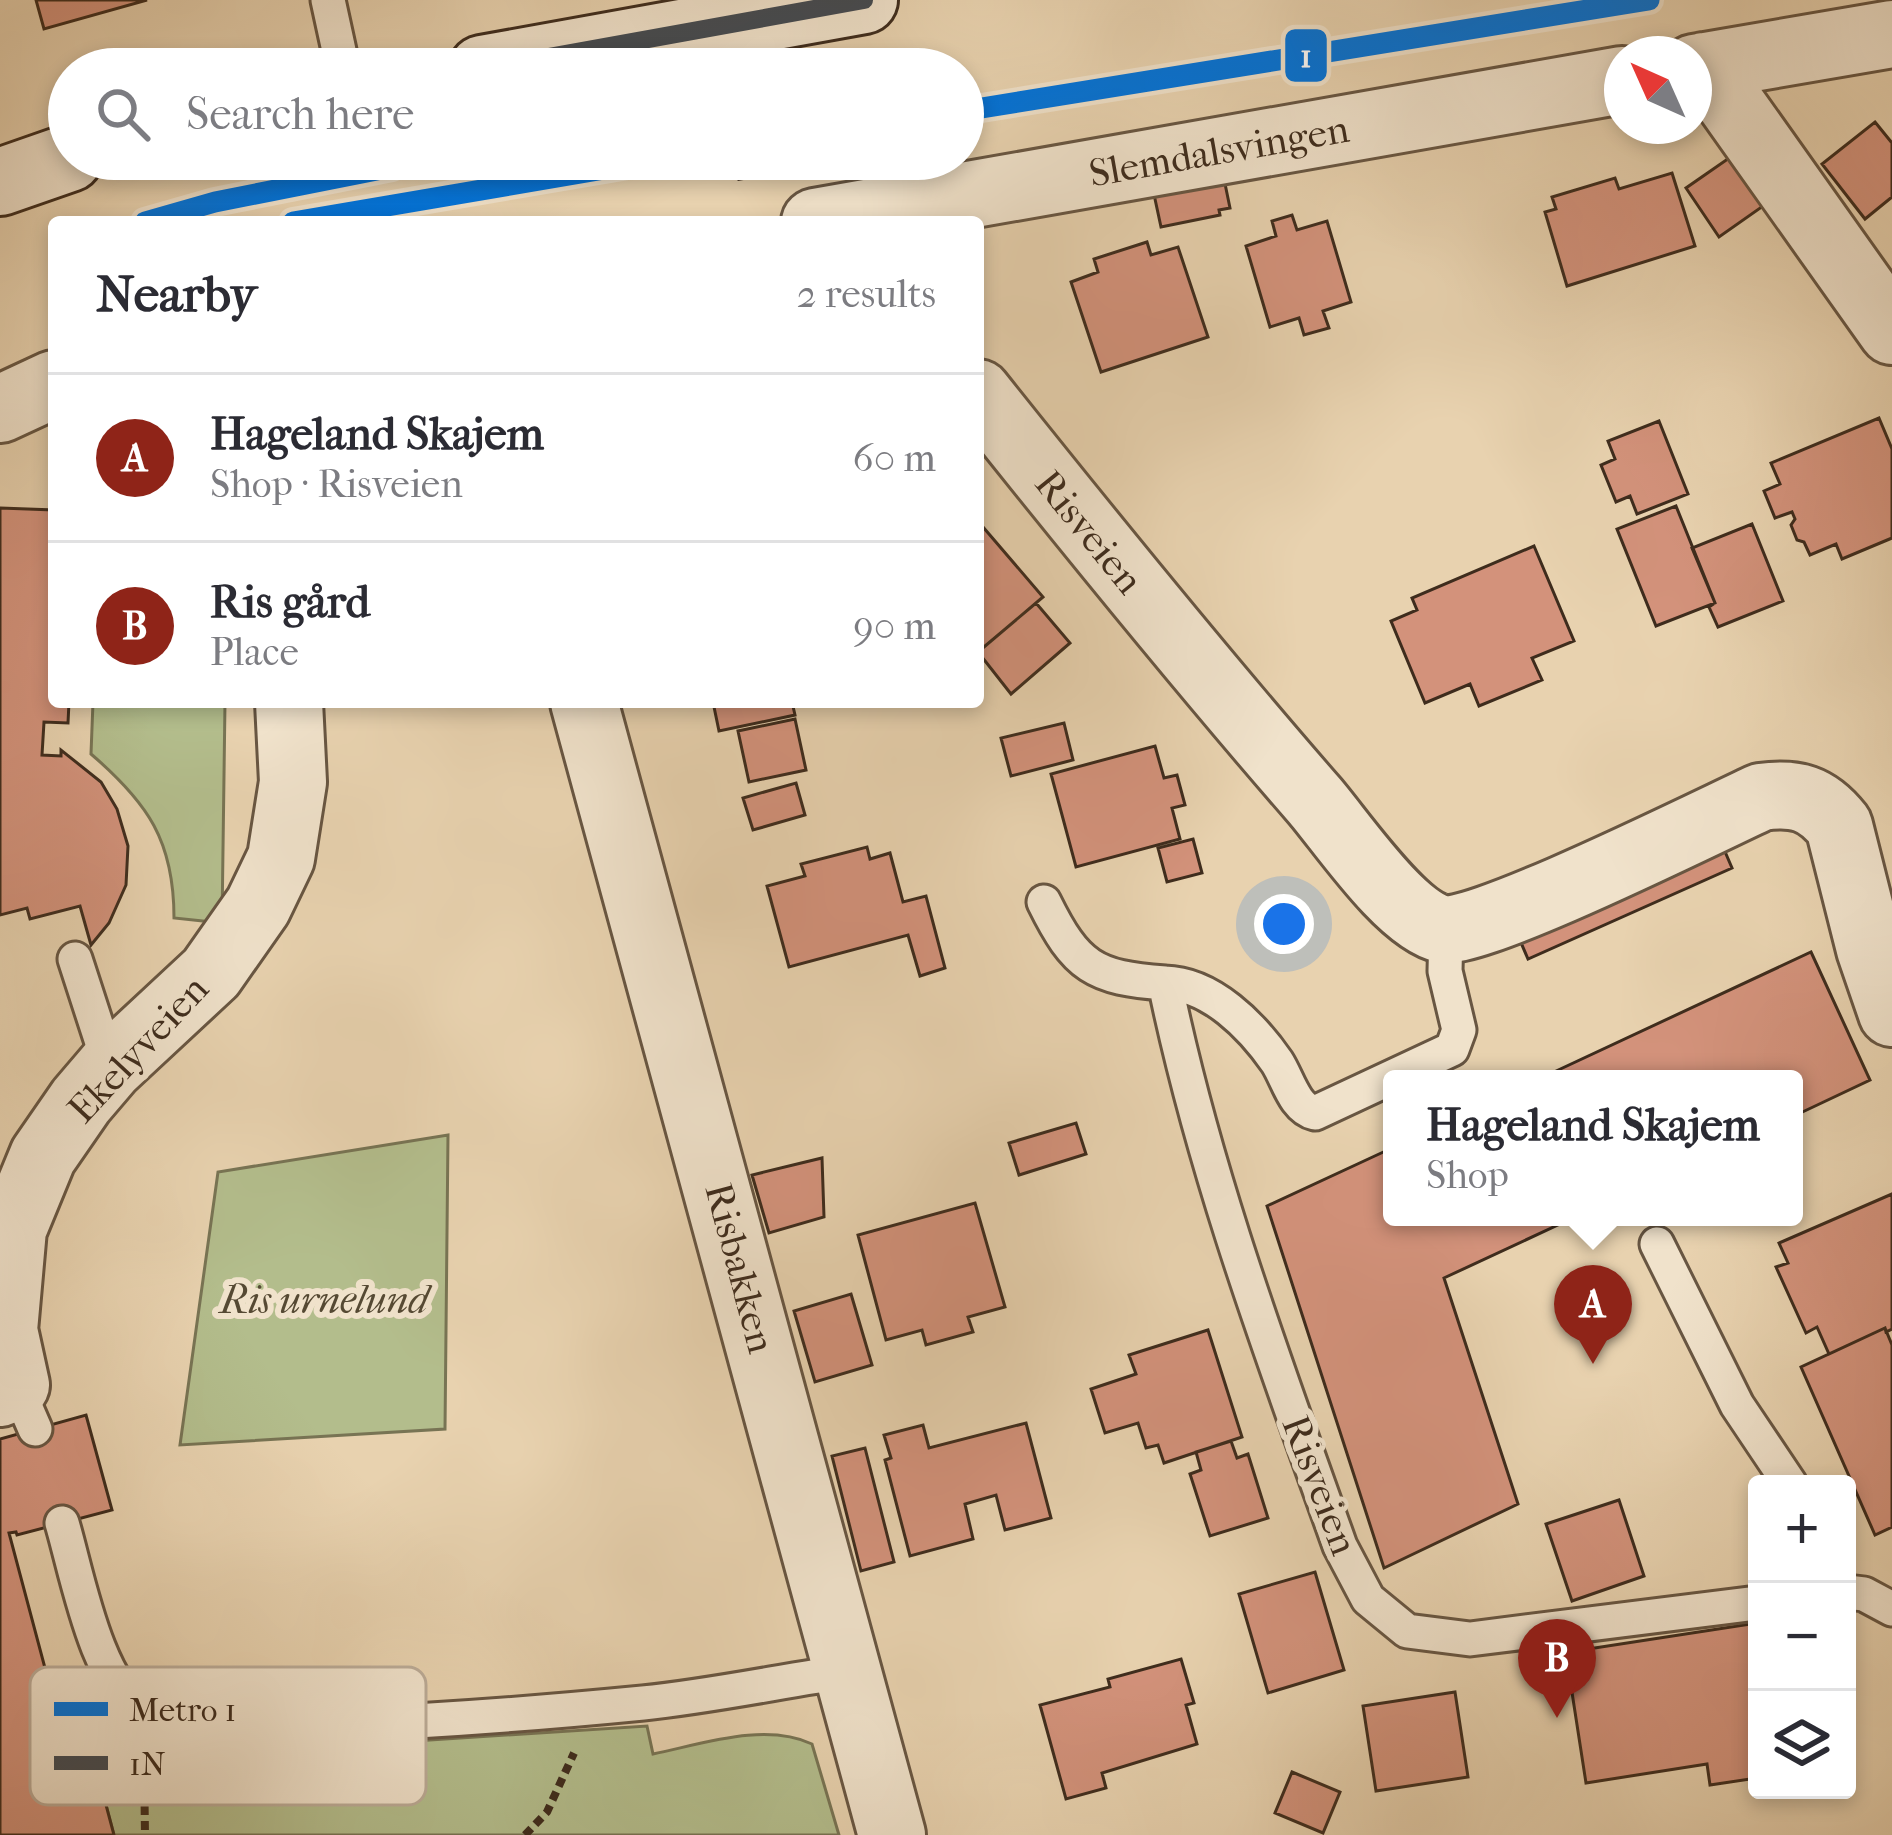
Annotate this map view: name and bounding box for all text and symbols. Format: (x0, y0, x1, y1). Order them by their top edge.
line badge: 1 (1283, 27, 1329, 84)
north arrow (1604, 36, 1712, 144)
text: 1 (1300, 37, 1312, 76)
search box (48, 48, 984, 180)
icon: search (90, 81, 156, 147)
text: Search here (186, 88, 414, 141)
street label: Slemdalsvingen (1085, 105, 1353, 197)
text: Nearby (96, 264, 257, 324)
text: 2 results (797, 271, 936, 317)
text: Hageland Skajem (210, 408, 544, 461)
text: A (122, 435, 148, 481)
text: 60 m (853, 435, 936, 481)
text: Shop · Risveien (210, 461, 463, 507)
street label: Risveien (1025, 461, 1153, 603)
text: Ris gård (210, 576, 370, 629)
text: B (122, 603, 148, 649)
text: 90 m (853, 603, 936, 649)
text: Place (210, 629, 299, 675)
your location (1254, 894, 1314, 954)
street label: Ekelyveien (58, 966, 218, 1132)
popup (1383, 1070, 1803, 1226)
text: Hageland Skajem (1426, 1099, 1760, 1152)
text: Shop (1426, 1152, 1509, 1198)
street label: Risbakken (695, 1178, 785, 1358)
pin: A (1554, 1265, 1632, 1364)
park label: Ris urnelund (217, 1277, 433, 1323)
street label: Risveien (1272, 1409, 1368, 1561)
map controls (1748, 1475, 1856, 1799)
button: + (1748, 1475, 1856, 1583)
button: − (1748, 1583, 1856, 1691)
pin: B (1518, 1619, 1596, 1718)
legend (30, 1667, 426, 1805)
text: Metro 1 (129, 1691, 236, 1730)
button: layers (1748, 1691, 1856, 1799)
text: 1N (129, 1745, 166, 1784)

